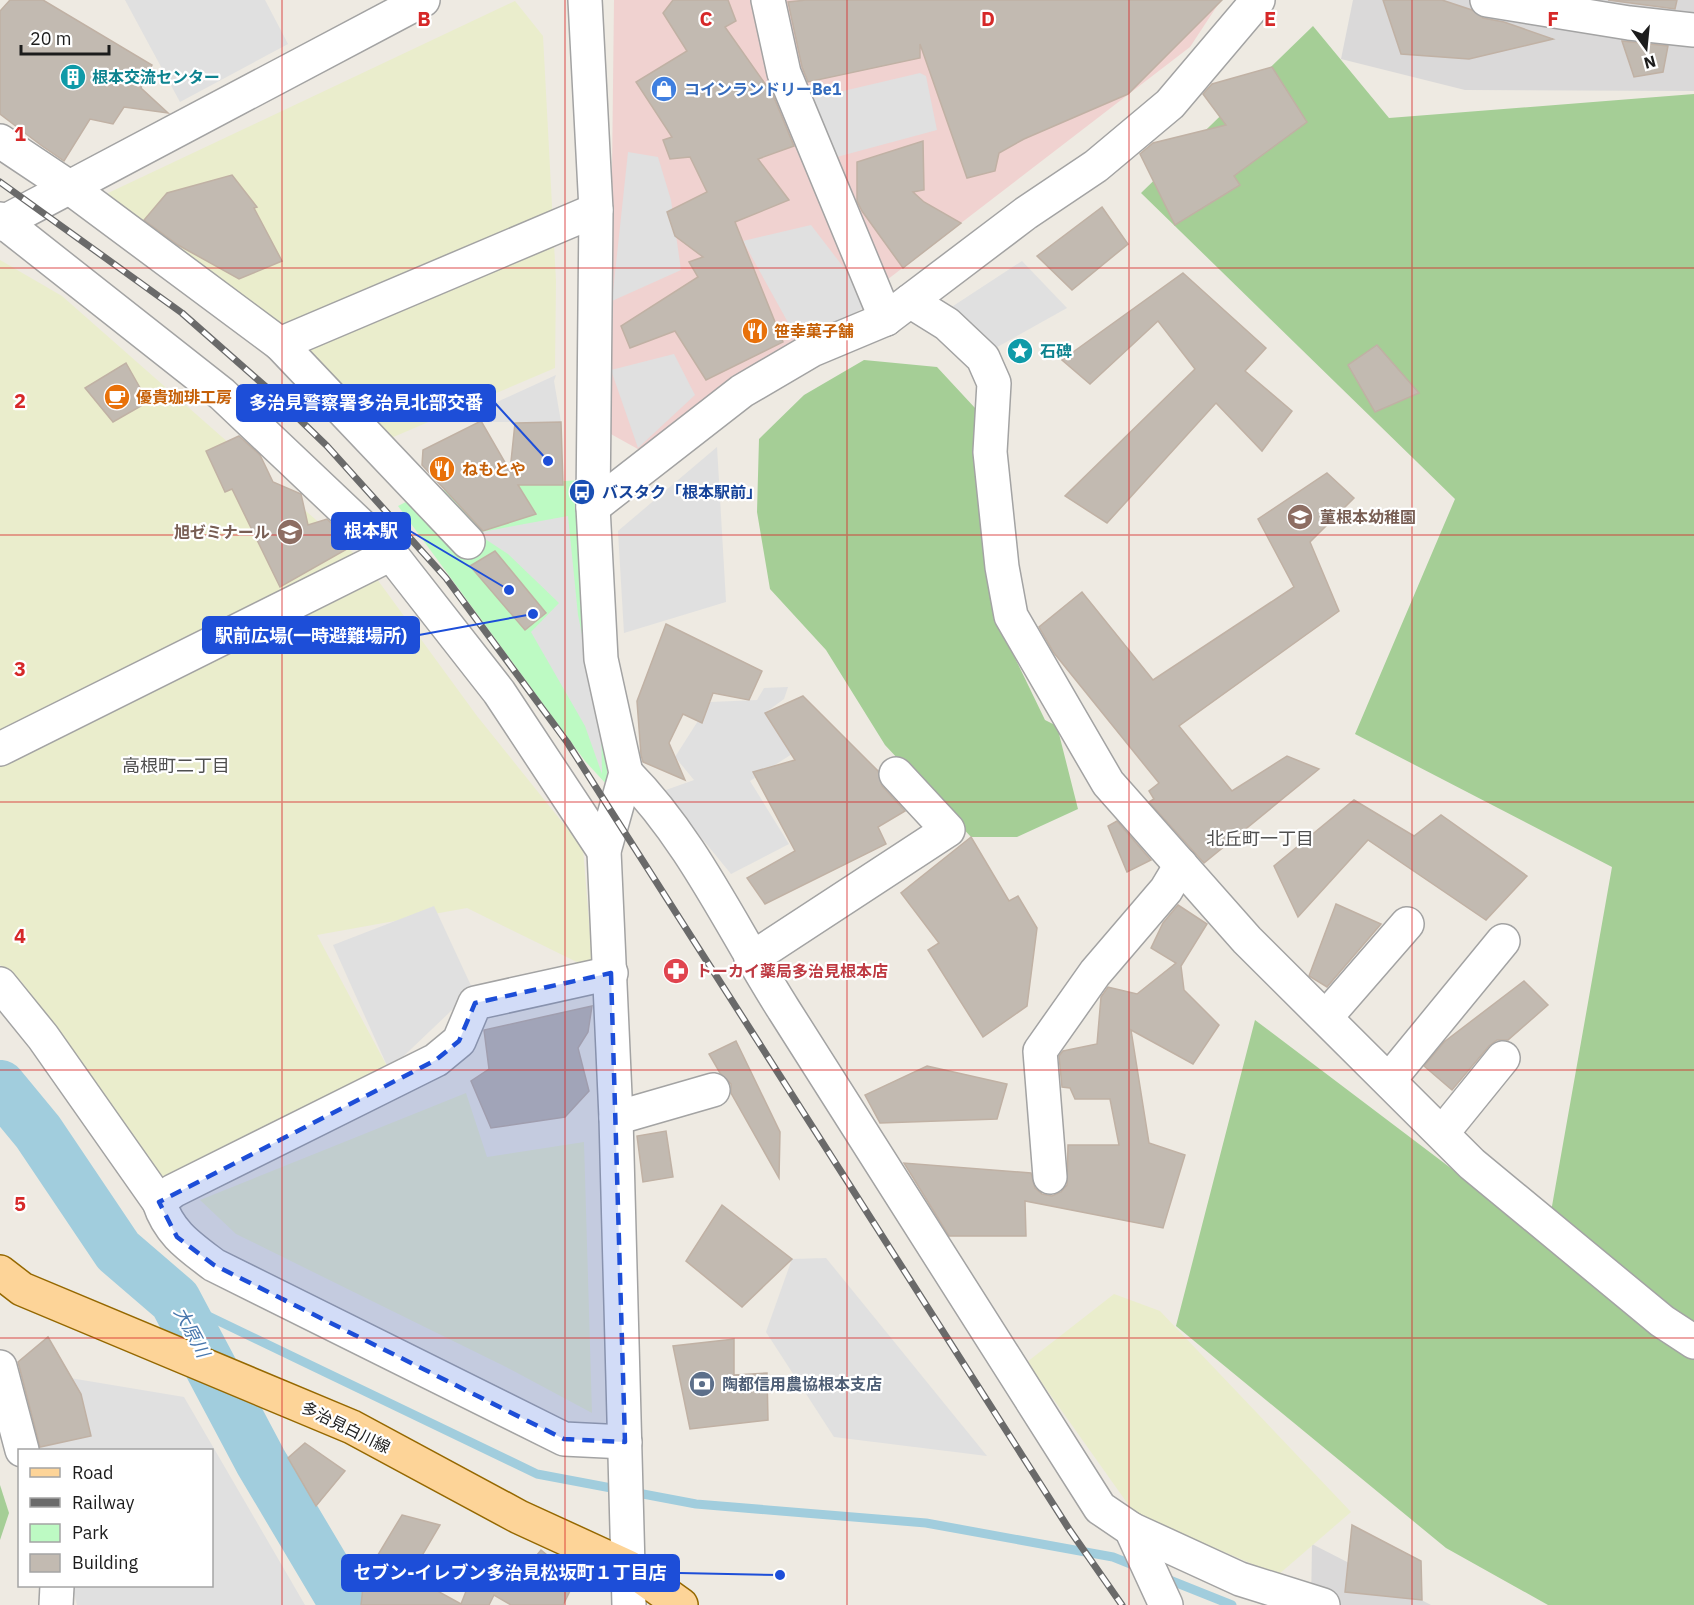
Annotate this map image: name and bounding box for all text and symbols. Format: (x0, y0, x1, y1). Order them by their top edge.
text: B (417, 5, 431, 32)
text: C (699, 5, 713, 32)
text: D (981, 5, 995, 32)
text: E (1264, 5, 1276, 32)
text: F (1547, 5, 1559, 32)
scale bar (21, 18, 110, 56)
north arrow (1616, 18, 1676, 78)
text: 20 m (30, 27, 72, 50)
text: N (1642, 51, 1658, 74)
building icon: 根本交流センター (58, 62, 88, 92)
place label: 根本交流センター (92, 67, 220, 87)
shop icon: コインランドリーBe1 (649, 74, 679, 104)
place label: コインランドリーBe1 (684, 79, 842, 99)
text: 1 (14, 120, 26, 147)
restaurant icon: 笹幸菓子舗 (740, 316, 770, 346)
place label: 笹幸菓子舗 (774, 321, 854, 341)
place icon: 石碑 (1005, 336, 1035, 366)
place label: 石碑 (1040, 341, 1072, 361)
cafe icon: 優貴珈琲工房 (102, 382, 132, 412)
callout: 多治見警察署多治見北部交番 (237, 385, 495, 421)
text: 2 (14, 387, 26, 414)
place label: 優貴珈琲工房 (136, 387, 232, 407)
text: 多治見警察署多治見北部交番 (249, 391, 483, 414)
restaurant icon: ねもとや (427, 454, 457, 484)
place label: ねもとや (462, 459, 526, 479)
bus stop icon: バスタク「根本駅前」 (567, 477, 597, 507)
place label: バスタク「根本駅前」 (602, 482, 762, 502)
school or university icon: 菫根本幼稚園 (1285, 502, 1315, 532)
place label: 菫根本幼稚園 (1320, 507, 1416, 527)
callout: 根本駅 (332, 513, 410, 549)
school or university icon: 旭ゼミナール (275, 517, 305, 547)
text: 根本駅 (344, 519, 398, 542)
place label: 旭ゼミナール (174, 522, 270, 542)
callout: 駅前広場(一時避難場所) (203, 617, 419, 653)
text: 駅前広場(一時避難場所) (215, 624, 407, 647)
text: 3 (14, 655, 26, 682)
district label: 高根町二丁目 (122, 754, 230, 777)
district label: 北丘町一丁目 (1206, 827, 1314, 850)
text: 4 (14, 922, 26, 949)
pharmacy icon: トーカイ薬局多治見根本店 (661, 956, 691, 986)
place label: トーカイ薬局多治見根本店 (696, 961, 888, 981)
text: 5 (14, 1190, 26, 1217)
water label: 大原川 (169, 1303, 216, 1363)
bank icon: 陶都信用農協根本支店 (687, 1369, 717, 1399)
place label: 陶都信用農協根本支店 (722, 1374, 882, 1394)
street label: 多治見白川線 (298, 1397, 394, 1457)
legend (18, 1449, 213, 1587)
text: Road (72, 1461, 113, 1484)
text: Railway (72, 1491, 134, 1514)
text: Park (72, 1521, 109, 1544)
text: Building (72, 1551, 139, 1574)
callout: セブン-イレブン多治見松坂町１丁目店 (342, 1555, 679, 1591)
text: セブン-イレブン多治見松坂町１丁目店 (353, 1561, 667, 1584)

